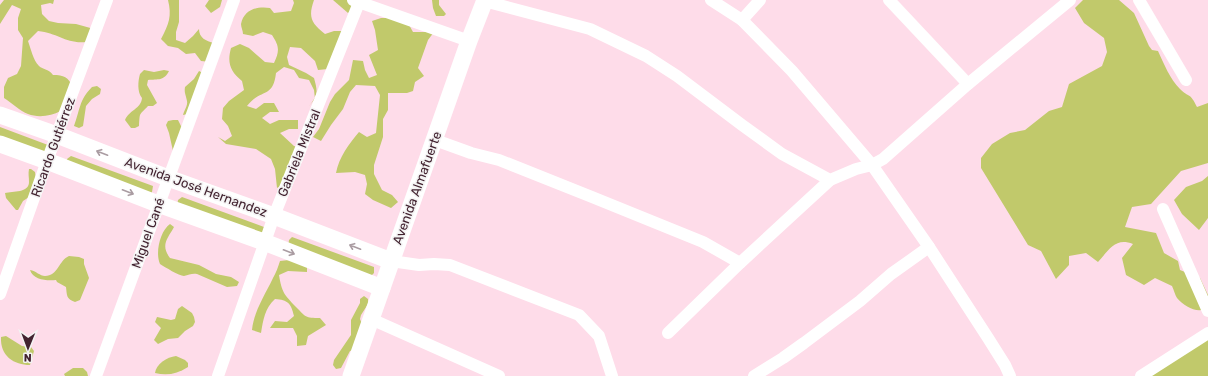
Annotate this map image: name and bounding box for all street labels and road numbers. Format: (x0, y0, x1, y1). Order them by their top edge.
street label: Ricardo Gutiérrez (28, 95, 78, 199)
street label: Gabriela Mistral (275, 107, 323, 199)
street label: Avenida Almafuerte (390, 129, 444, 247)
street label: Avenida José Hernandez (123, 154, 270, 220)
street label: Miguel Cané (128, 196, 169, 271)

